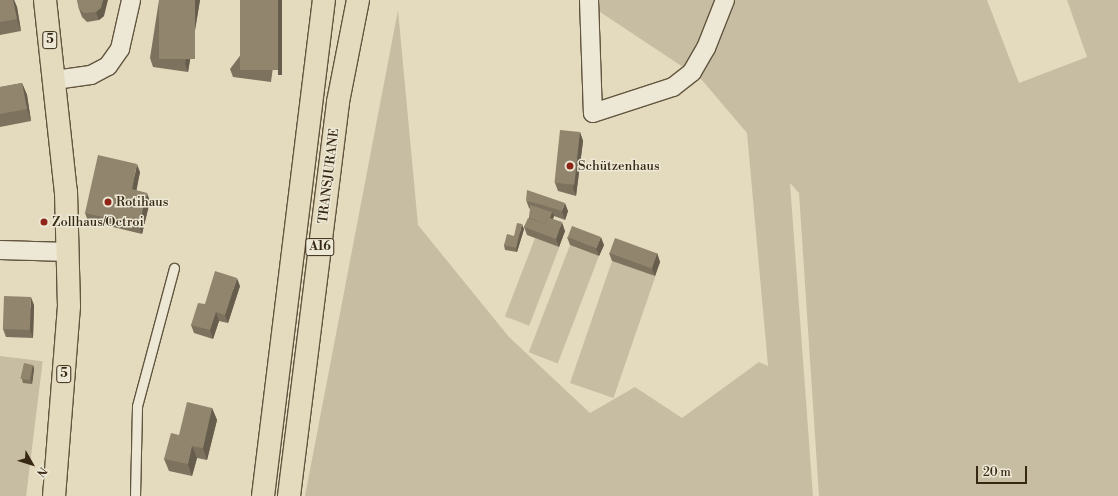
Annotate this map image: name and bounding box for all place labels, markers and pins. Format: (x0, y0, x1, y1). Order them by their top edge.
place label: Schützenhaus (578, 158, 660, 174)
marker: Schützenhaus (565, 161, 575, 171)
place label: Rotihaus (116, 194, 168, 210)
marker: Rotihaus (103, 197, 113, 207)
place label: Zollhaus/Octroi (52, 214, 144, 230)
marker: Zollhaus/Octroi (39, 217, 49, 227)

